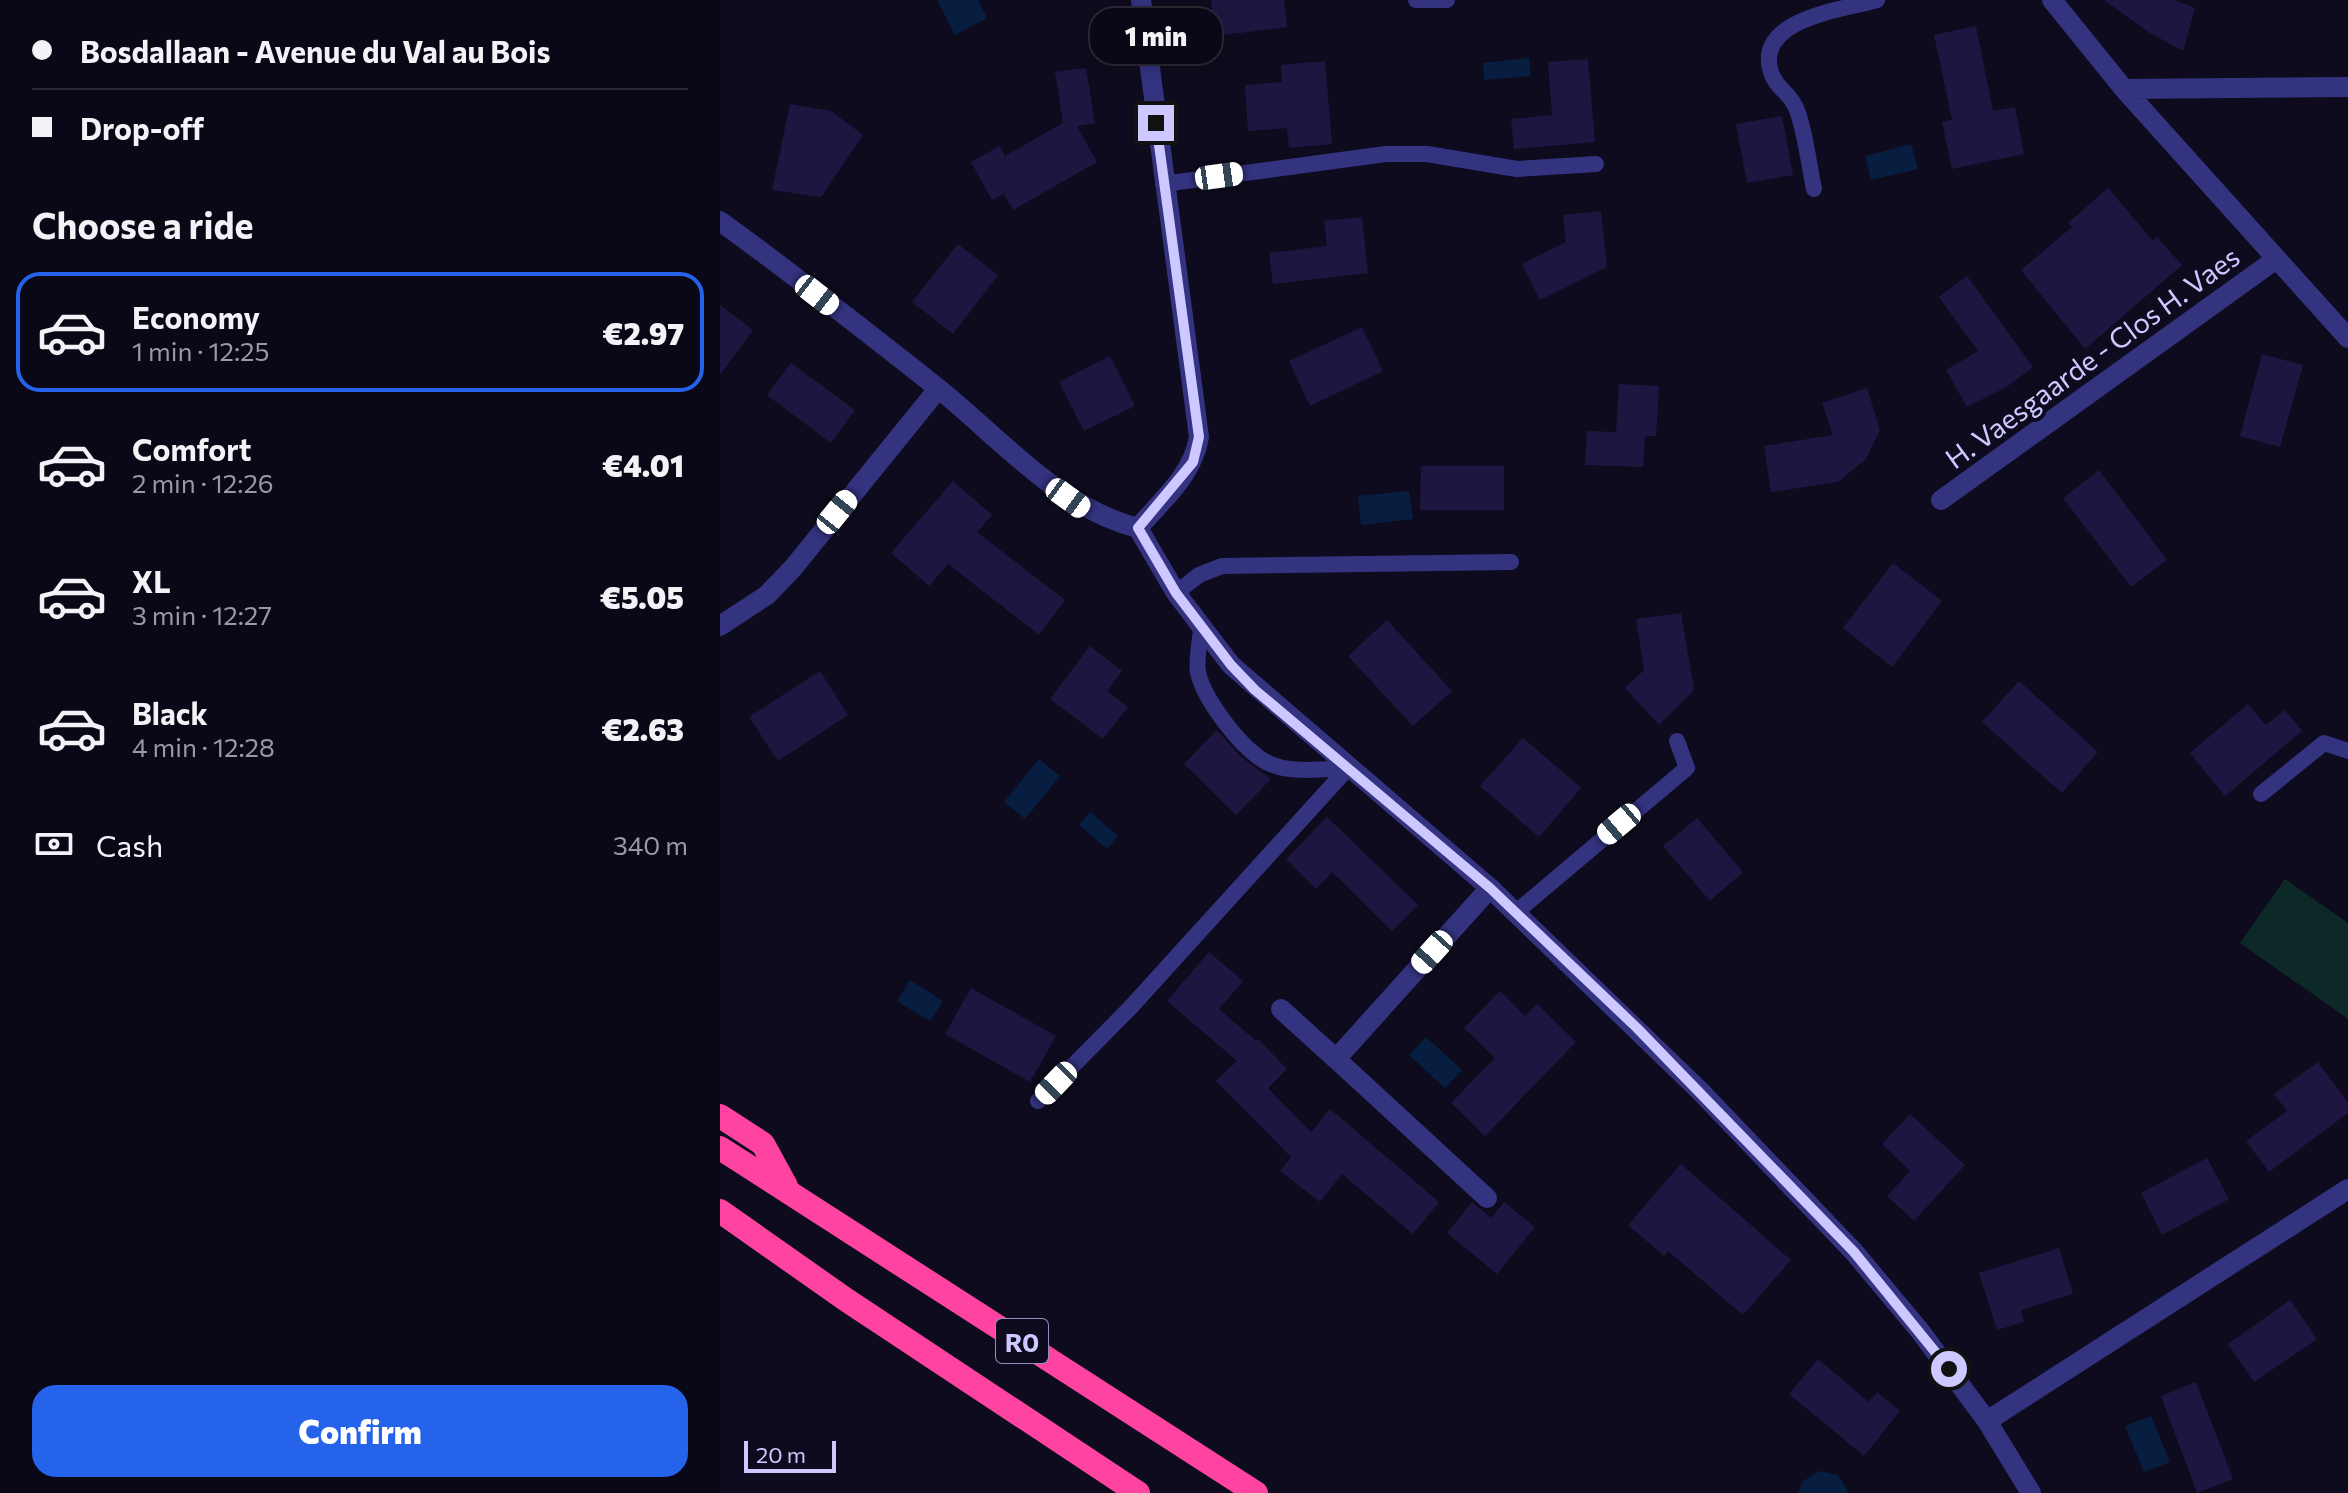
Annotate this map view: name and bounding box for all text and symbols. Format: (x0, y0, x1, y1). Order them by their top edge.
callout: 1 min (1090, 7, 1222, 63)
text: 1 min (1125, 20, 1187, 51)
text: Bosdallaan - Avenue du Val au Bois (80, 32, 550, 69)
route end (1138, 105, 1174, 141)
text: Drop-off (80, 109, 204, 146)
car (1194, 161, 1244, 191)
text: Choose a ride (32, 202, 253, 246)
street label: H. Vaesgaarde - Clos H. Vaes (1938, 239, 2246, 475)
car (791, 271, 843, 319)
icon: car (36, 296, 108, 368)
text: Economy (132, 298, 260, 335)
text: €2.97 (602, 314, 684, 351)
text: 1 min · 12:25 (132, 335, 269, 366)
icon: car (36, 428, 108, 500)
text: Comfort (132, 430, 251, 467)
text: €4.01 (602, 446, 684, 483)
text: 2 min · 12:26 (132, 467, 274, 498)
car (1042, 474, 1094, 522)
car (813, 486, 861, 538)
icon: car (36, 560, 108, 632)
text: XL (132, 562, 171, 599)
text: €5.05 (600, 578, 684, 615)
text: 3 min · 12:27 (132, 599, 272, 630)
icon: car (36, 692, 108, 764)
text: Black (132, 694, 208, 731)
text: €2.63 (601, 710, 684, 747)
text: 4 min · 12:28 (132, 731, 275, 762)
car (1593, 799, 1645, 849)
icon: cash (32, 822, 76, 866)
text: Cash (96, 826, 163, 863)
text: 340 m (613, 829, 688, 860)
car (1407, 926, 1457, 978)
car (1031, 1057, 1081, 1109)
road number: R0 (996, 1319, 1048, 1363)
route start (1931, 1351, 1967, 1387)
button: Confirm (32, 1385, 688, 1477)
scale bar (744, 1437, 836, 1473)
text: 20 m (756, 1441, 806, 1468)

